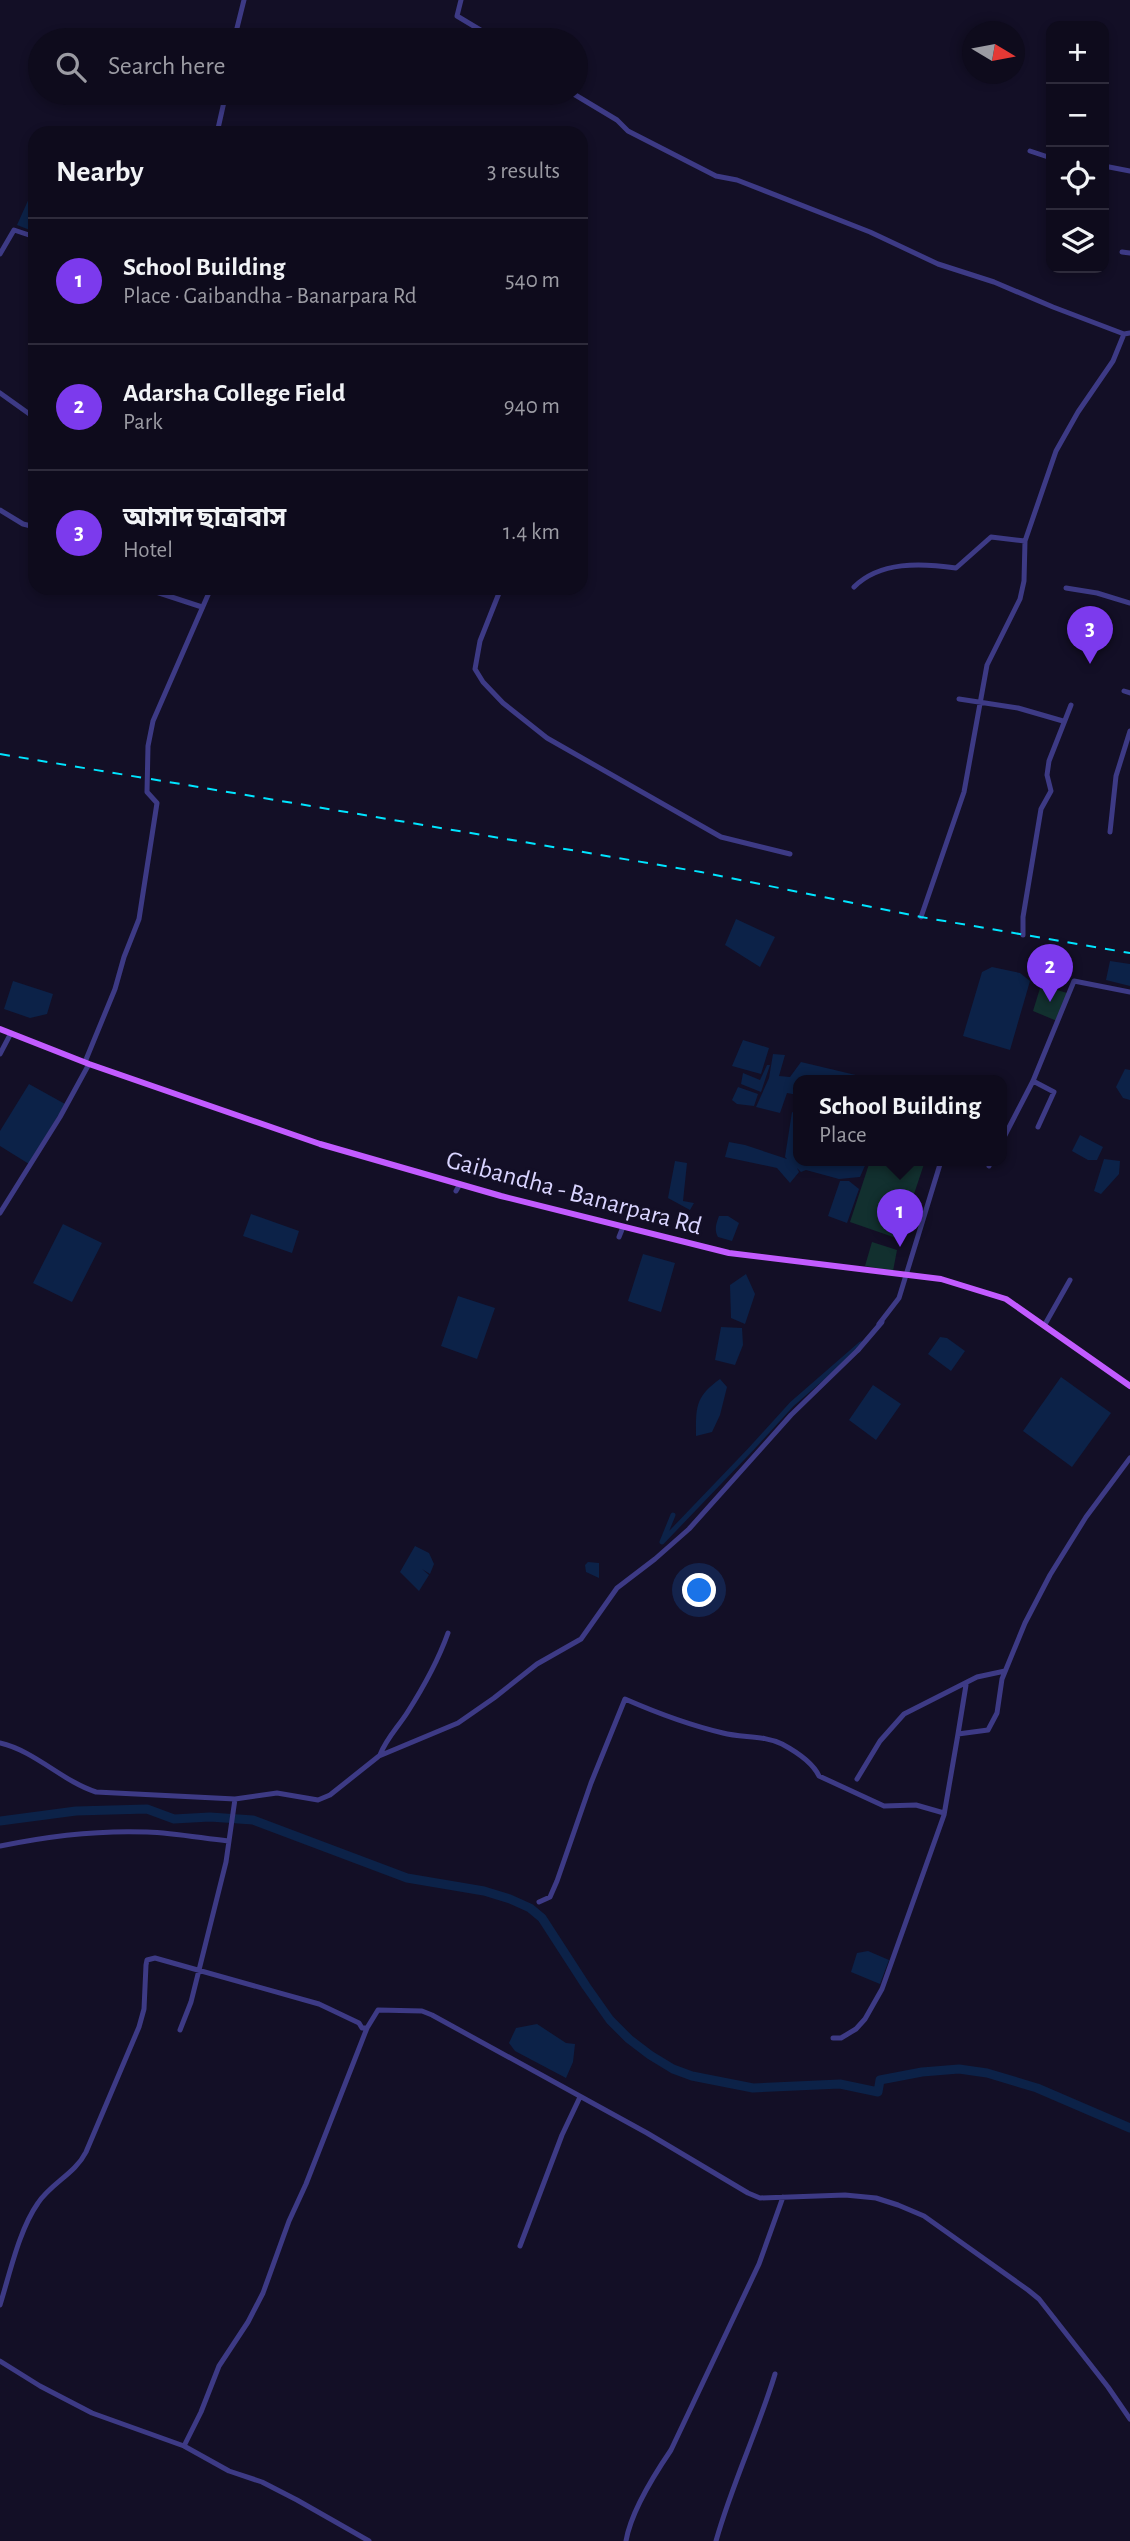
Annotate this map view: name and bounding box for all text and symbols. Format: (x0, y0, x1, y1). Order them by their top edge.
north arrow (962, 21, 1025, 84)
map controls (1046, 21, 1109, 273)
button: + (1046, 21, 1109, 84)
search box (28, 28, 588, 105)
icon: search (52, 48, 90, 86)
text: Search here (108, 53, 226, 79)
button: − (1046, 84, 1109, 147)
button: locate (1046, 147, 1109, 210)
text: Nearby (56, 157, 144, 187)
text: 3 results (487, 160, 560, 183)
button: layers (1046, 210, 1109, 273)
text: School Building (123, 254, 285, 280)
text: 1 (75, 269, 83, 292)
text: 540 m (505, 269, 560, 292)
text: Place · Gaibandha - Banarpara Rd (123, 285, 417, 308)
text: Adarsha College Field (123, 380, 345, 406)
text: 2 (74, 395, 84, 418)
text: 940 m (504, 395, 560, 418)
text: Park (123, 411, 163, 434)
text: আসাদ ছাত্রাবাস (123, 505, 286, 531)
text: 3 (74, 521, 84, 544)
text: 1.4 km (503, 521, 560, 544)
text: Hotel (123, 539, 173, 562)
pin: 3 (1067, 606, 1113, 664)
pin: 2 (1027, 944, 1073, 1002)
popup (793, 1075, 1007, 1166)
text: School Building (819, 1093, 981, 1119)
text: Place (819, 1124, 867, 1147)
street label: Gaibandha - Banarpara Rd (443, 1146, 705, 1240)
pin: 1 (877, 1189, 923, 1247)
your location (682, 1573, 716, 1607)

